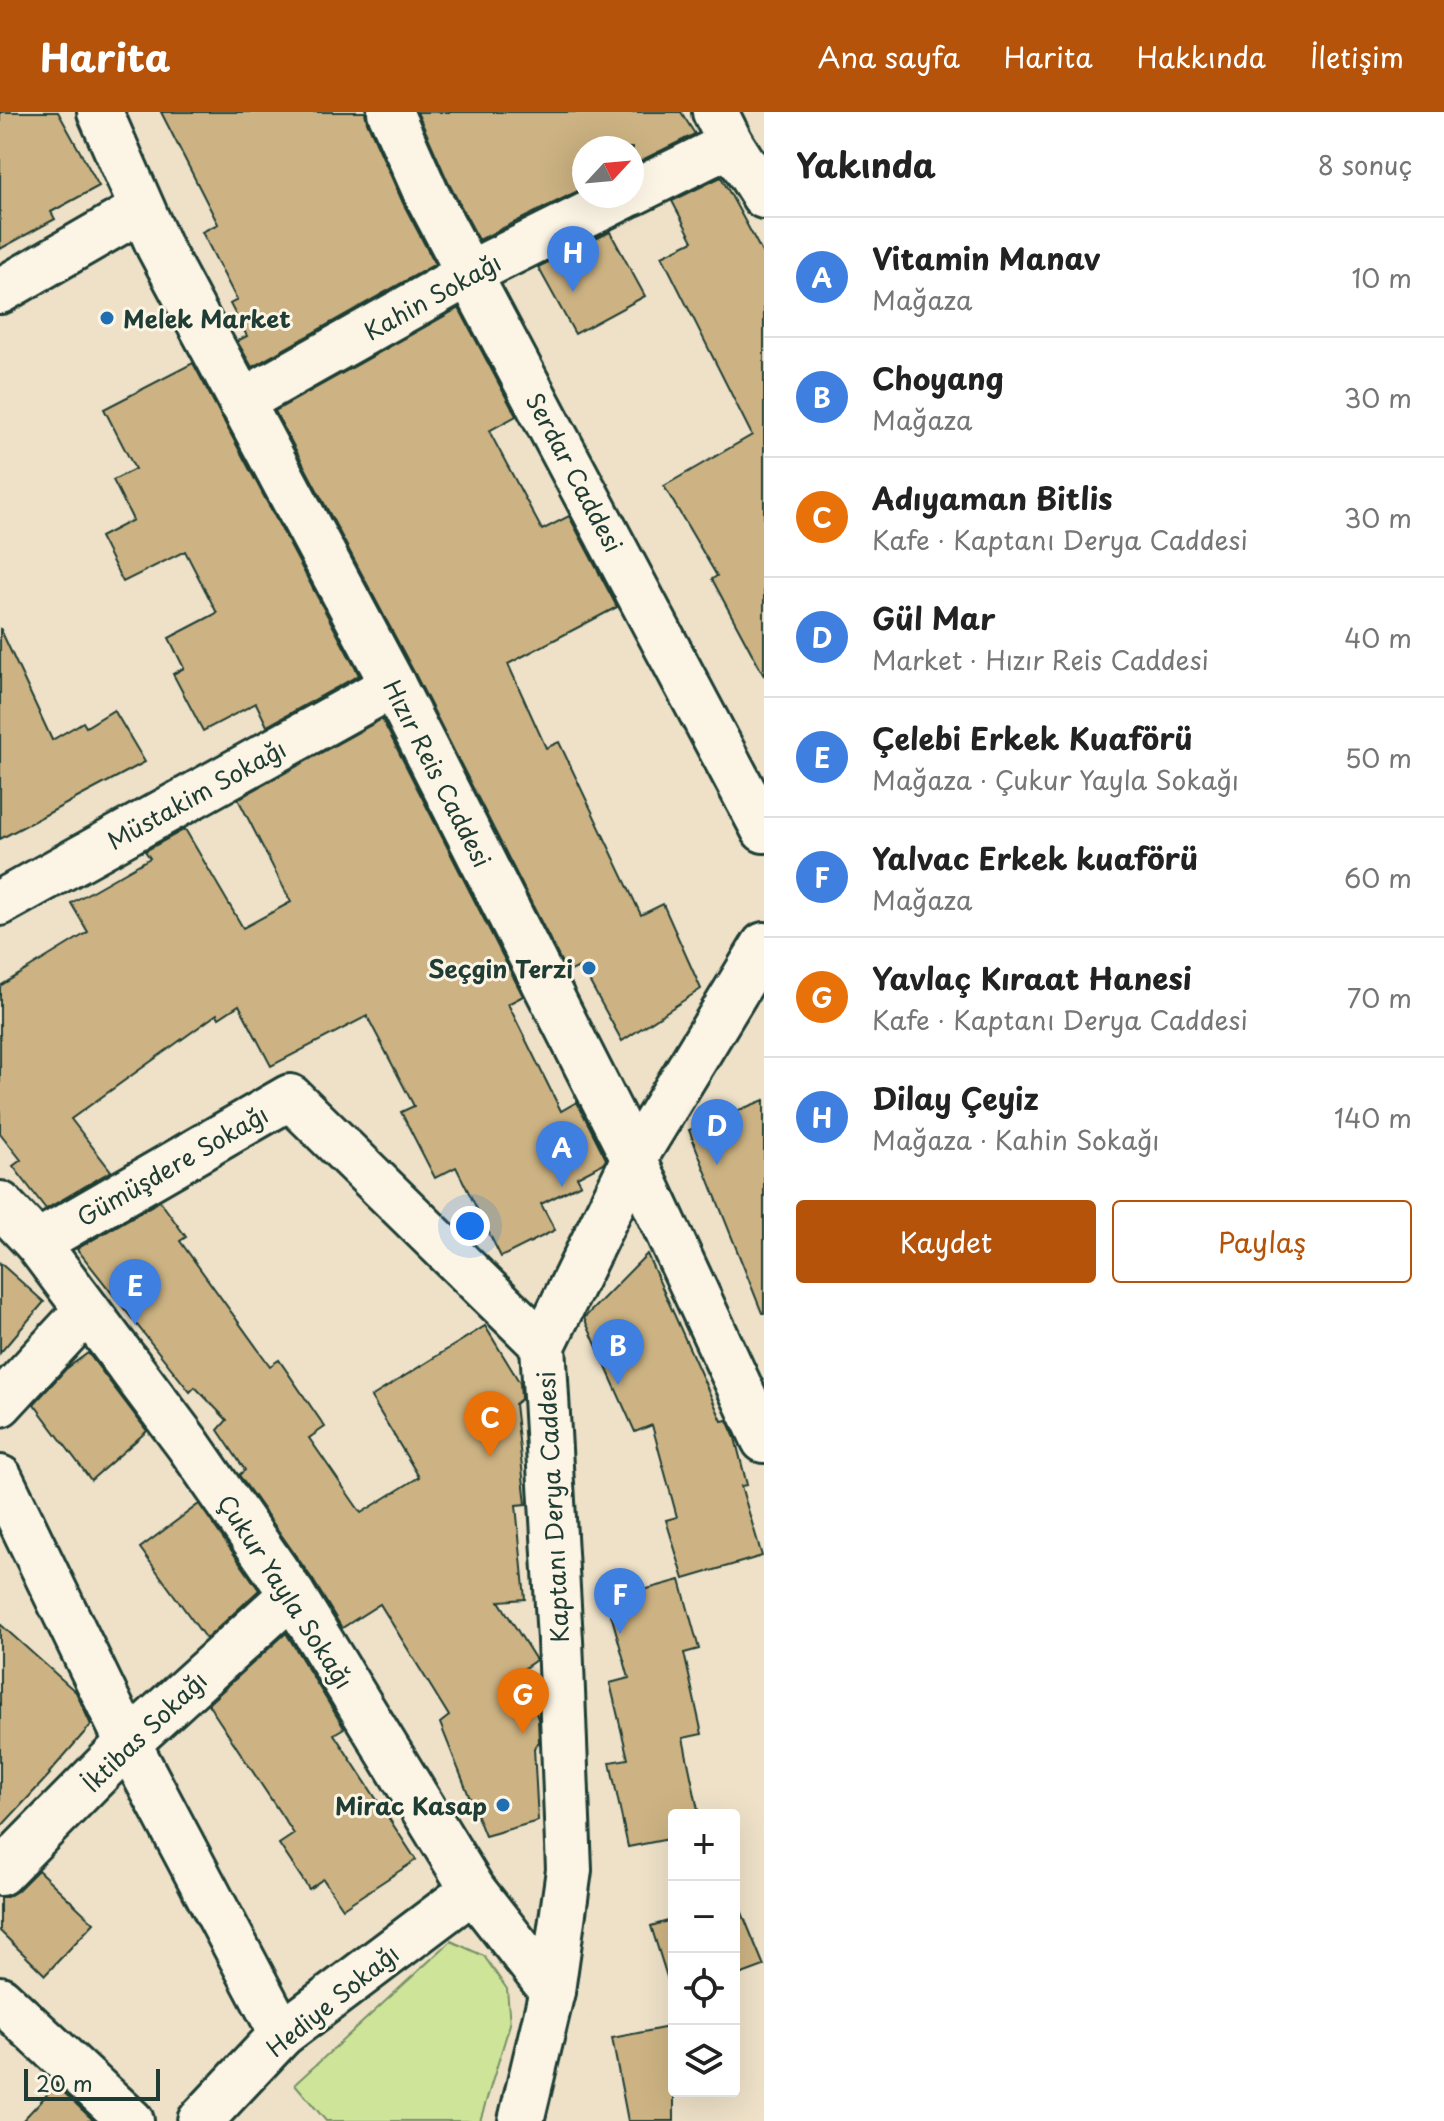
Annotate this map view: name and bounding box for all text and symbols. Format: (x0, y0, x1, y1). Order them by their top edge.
text: Harita (40, 28, 171, 85)
text: Ana sayfa (818, 35, 960, 78)
text: Harita (1004, 35, 1093, 78)
text: Hakkında (1137, 35, 1266, 78)
text: İletişim (1310, 35, 1404, 78)
north arrow (572, 136, 644, 208)
text: Yakında (796, 138, 936, 190)
text: 8 sonuç (1318, 145, 1412, 184)
pin: H (547, 226, 599, 292)
text: Vitamin Manav (872, 235, 1100, 280)
street label: Kahin Sokağı (357, 244, 507, 348)
text: A (812, 258, 832, 297)
text: 10 m (1351, 258, 1412, 297)
text: Mağaza (872, 280, 972, 319)
place label: Melek Market (123, 300, 291, 336)
marker: Melek Market (98, 309, 116, 327)
text: Choyang (872, 355, 1004, 400)
text: B (813, 378, 831, 417)
text: 30 m (1344, 378, 1412, 417)
street label: Serdar Caddesi (518, 386, 632, 558)
text: Mağaza (872, 400, 972, 439)
text: Adıyaman Bitlis (872, 475, 1113, 520)
text: C (812, 498, 832, 537)
text: 30 m (1344, 498, 1412, 537)
text: Kafe · Kaptanı Derya Caddesi (872, 520, 1248, 559)
text: Gül Mar (872, 595, 995, 640)
text: D (812, 618, 832, 657)
text: 40 m (1344, 618, 1412, 657)
text: Market · Hızır Reis Caddesi (872, 640, 1209, 679)
street label: Hızır Reis Caddesi (375, 673, 501, 873)
text: Çelebi Erkek Kuaförü (872, 715, 1193, 760)
street label: Müstakim Sokağı (100, 730, 292, 858)
text: E (814, 738, 830, 777)
text: 50 m (1345, 738, 1412, 777)
text: Mağaza · Çukur Yayla Sokağı (872, 760, 1239, 799)
text: Yalvac Erkek kuaförü (872, 835, 1198, 880)
text: F (814, 858, 830, 897)
text: 60 m (1344, 858, 1412, 897)
text: Mağaza (872, 880, 972, 919)
place label: Seçgin Terzi (428, 950, 573, 986)
text: Yavlaç Kıraat Hanesi (872, 955, 1192, 1000)
marker: Seçgin Terzi (580, 959, 598, 977)
text: G (811, 978, 833, 1017)
text: 70 m (1347, 978, 1412, 1017)
text: Kafe · Kaptanı Derya Caddesi (872, 1000, 1248, 1039)
text: Dilay Çeyiz (872, 1075, 1038, 1120)
street label: Gümüşdere Sokağı (70, 1096, 274, 1234)
text: H (812, 1098, 832, 1137)
text: 140 m (1334, 1098, 1412, 1137)
pin: D (691, 1099, 743, 1165)
text: Mağaza · Kahin Sokağı (872, 1120, 1159, 1159)
pin: A (536, 1121, 588, 1187)
button: Kaydet (796, 1200, 1096, 1283)
button: Paylaş (1112, 1200, 1412, 1283)
your location (450, 1206, 490, 1246)
pin: E (109, 1259, 161, 1325)
pin: B (592, 1319, 644, 1385)
street label: Kaptanı Derya Caddesi (527, 1370, 577, 1644)
pin: C (464, 1391, 516, 1457)
street label: Çukur Yayla Sokağı (210, 1487, 362, 1695)
pin: F (594, 1568, 646, 1634)
street label: İktibas Sokağı (74, 1662, 214, 1800)
pin: G (497, 1668, 549, 1734)
place label: Mirac Kasap (335, 1787, 487, 1823)
marker: Mirac Kasap (494, 1796, 512, 1814)
map controls (668, 1809, 740, 2097)
button: + (668, 1809, 740, 1881)
button: − (668, 1881, 740, 1953)
street label: Hediye Sokağı (258, 1935, 406, 2065)
button: locate (668, 1953, 740, 2025)
button: layers (668, 2025, 740, 2097)
scale bar (24, 2065, 160, 2101)
text: 20 m (36, 2066, 93, 2099)

